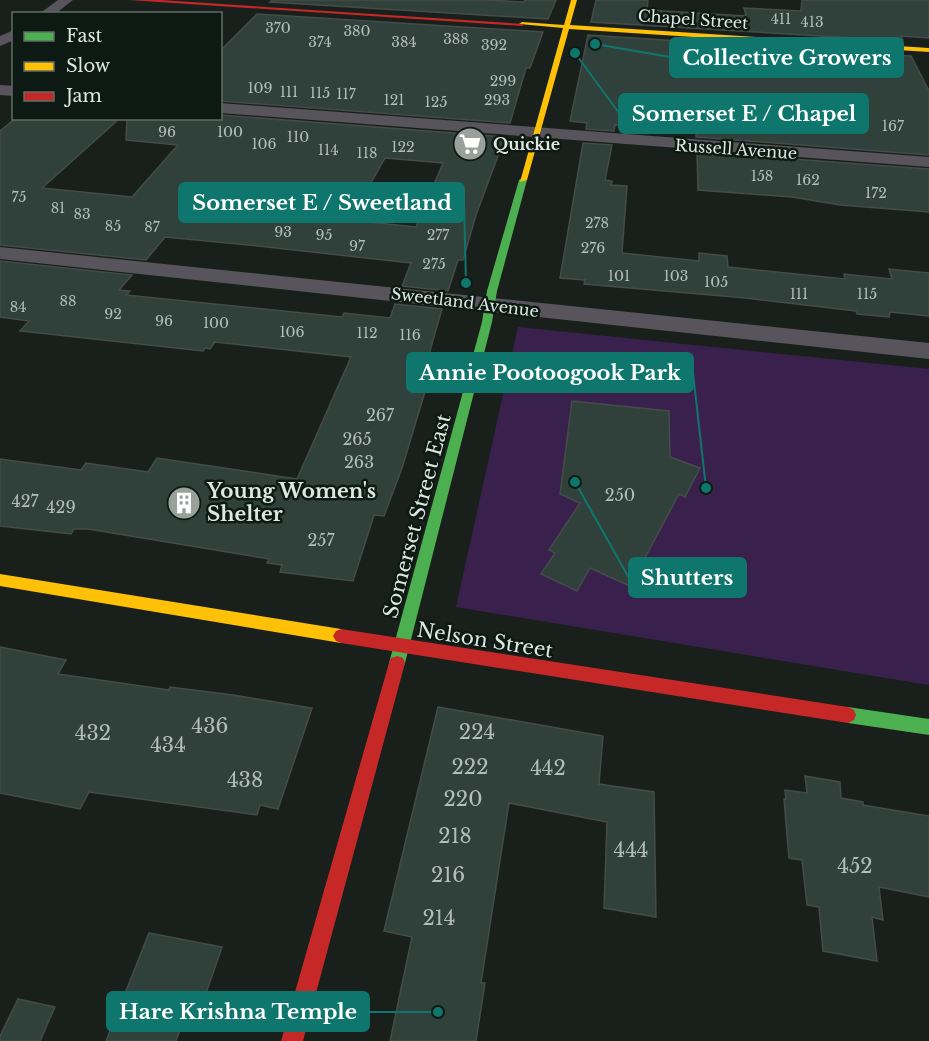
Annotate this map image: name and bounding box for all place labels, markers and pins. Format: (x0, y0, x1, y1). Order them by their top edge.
callout: Collective Growers (670, 38, 903, 77)
callout: Somerset E / Chapel (619, 94, 868, 133)
supermarket icon: Quickie (452, 126, 488, 162)
place label: Quickie (493, 134, 560, 154)
callout: Somerset E / Sweetland (179, 183, 464, 222)
callout: Annie Pootoogook Park (407, 353, 693, 392)
place label: Young Women's Shelter (206, 479, 376, 526)
building icon: Young Women's Shelter (166, 485, 202, 521)
callout: Shutters (629, 558, 746, 597)
callout: Hare Krishna Temple (107, 992, 369, 1031)

